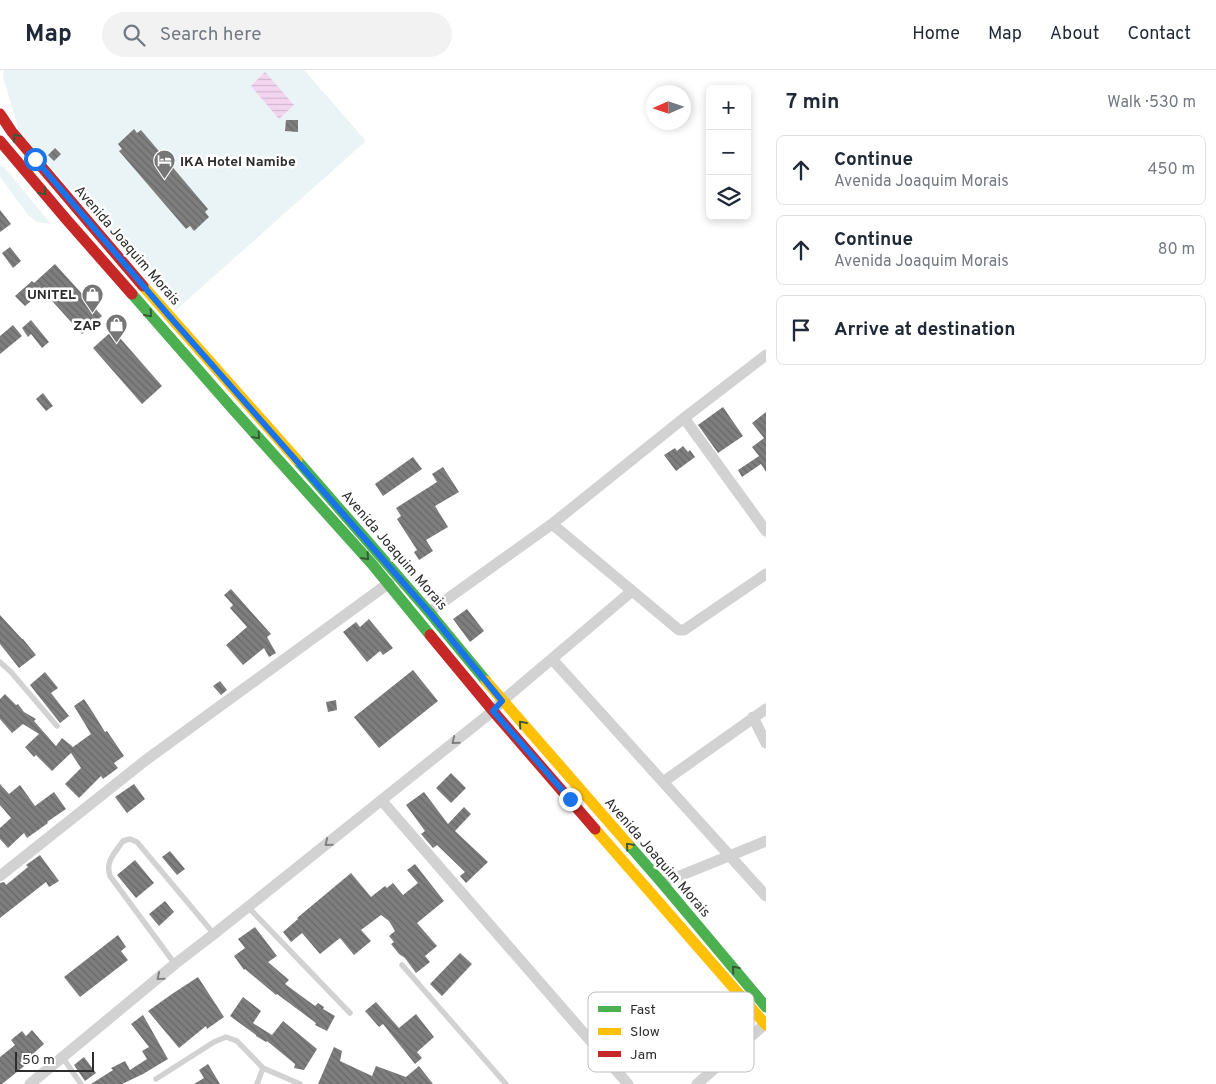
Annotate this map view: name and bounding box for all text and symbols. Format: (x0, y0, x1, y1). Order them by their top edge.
search box (102, 12, 452, 57)
text: Map (25, 20, 72, 50)
icon: search (120, 21, 148, 49)
text: Search here (160, 23, 261, 47)
text: Home (912, 23, 960, 46)
text: Map (988, 23, 1022, 46)
text: About (1050, 23, 1099, 46)
text: Contact (1127, 23, 1191, 46)
north arrow (646, 85, 691, 130)
map controls (706, 85, 751, 220)
button: + (706, 85, 751, 130)
text: 7 min (786, 89, 839, 116)
text: Walk · 530 m (1107, 93, 1196, 113)
button: − (706, 130, 751, 175)
one-way arrow (13, 133, 22, 142)
route start (24, 148, 47, 171)
text: Continue (834, 148, 913, 172)
hotel icon: IKA Hotel Namibe (152, 149, 176, 180)
place label: IKA Hotel Namibe (180, 154, 296, 171)
icon: ahead (787, 156, 815, 184)
text: 450 m (1148, 160, 1195, 180)
text: Avenida Joaquim Morais (834, 172, 1009, 192)
button: layers (706, 175, 751, 220)
street label: Avenida Joaquim Morais (70, 183, 183, 309)
one-way arrow (37, 186, 46, 195)
text: Continue (834, 228, 913, 252)
icon: ahead (787, 236, 815, 264)
text: 80 m (1158, 240, 1195, 260)
text: Avenida Joaquim Morais (834, 252, 1009, 272)
shop icon: UNITEL (80, 282, 104, 313)
place label: UNITEL (27, 287, 76, 304)
one-way arrow (144, 309, 153, 318)
shop icon: ZAP (105, 313, 129, 344)
icon: arrive (787, 316, 815, 344)
place label: ZAP (73, 318, 101, 335)
text: Arrive at destination (834, 318, 1015, 342)
one-way arrow (251, 431, 260, 440)
street label: Avenida Joaquim Morais (337, 488, 450, 614)
one-way arrow (360, 551, 369, 560)
one-way arrow (519, 720, 528, 729)
one-way arrow (452, 736, 461, 744)
route end (559, 788, 582, 811)
street label: Avenida Joaquim Morais (600, 795, 713, 921)
one-way arrow (325, 838, 334, 846)
one-way arrow (626, 842, 635, 851)
one-way arrow (731, 966, 740, 975)
one-way arrow (157, 971, 166, 979)
legend (588, 992, 754, 1072)
text: Fast (630, 1002, 656, 1019)
text: Slow (630, 1024, 660, 1041)
text: Jam (630, 1047, 657, 1064)
scale bar (15, 1049, 94, 1072)
text: 50 m (22, 1052, 55, 1069)

